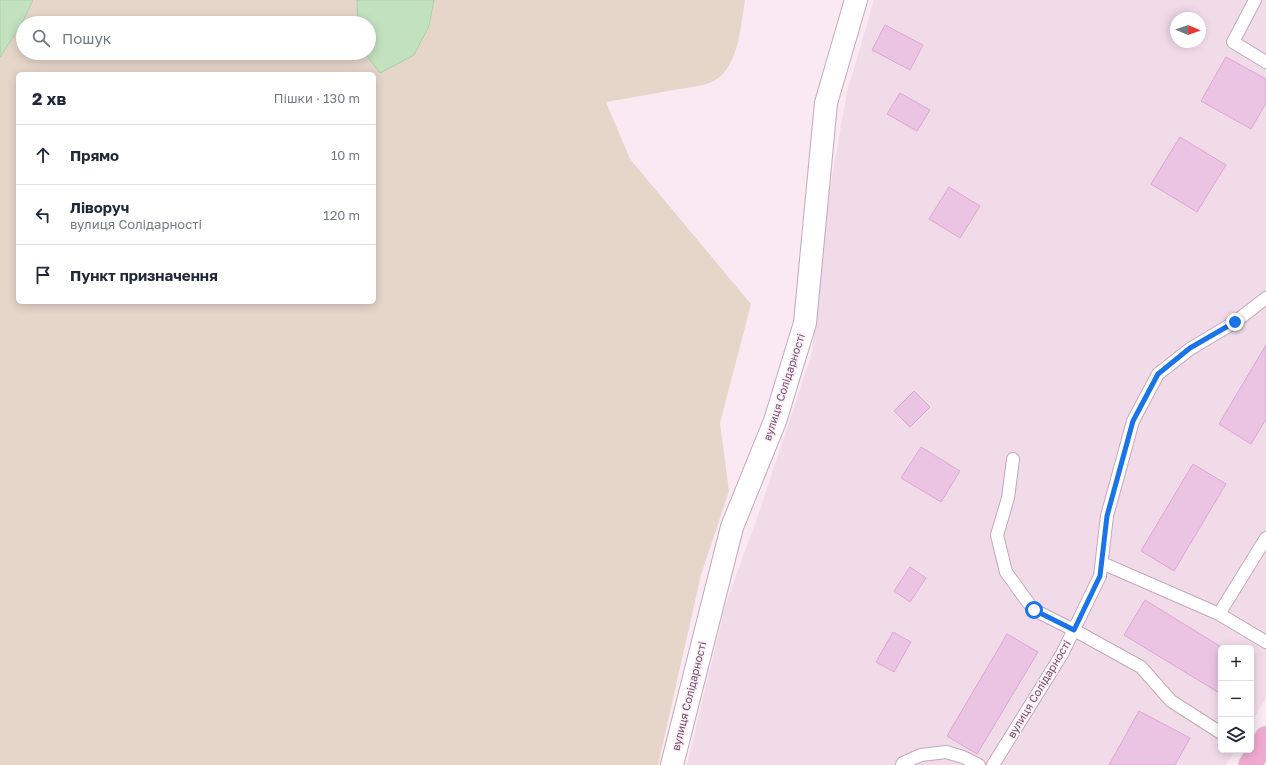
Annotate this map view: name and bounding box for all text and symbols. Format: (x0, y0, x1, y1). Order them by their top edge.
north arrow (1170, 12, 1206, 48)
search box (16, 16, 376, 60)
icon: search (30, 27, 52, 49)
text: Пошук (62, 29, 111, 47)
text: 2 хв (32, 88, 66, 109)
text: Пішки · 130 m (274, 90, 360, 106)
icon: ahead (32, 144, 54, 166)
text: Прямо (70, 146, 119, 164)
text: 10 m (331, 147, 360, 163)
text: Ліворуч (70, 198, 129, 216)
icon: left (32, 204, 54, 226)
text: 120 m (323, 207, 360, 223)
text: вулиця Солідарності (70, 216, 202, 232)
icon: arrive (32, 264, 54, 286)
text: Пункт призначення (70, 266, 218, 284)
route end (1226, 313, 1244, 331)
street label: вулиця Солідарності (760, 332, 807, 442)
route start (1025, 601, 1043, 619)
street label: вулиця Солідарності (1004, 637, 1073, 740)
street label: вулиця Солідарності (669, 640, 708, 752)
map controls (1218, 645, 1254, 753)
button: + (1218, 645, 1254, 681)
button: − (1218, 681, 1254, 717)
button: layers (1218, 717, 1254, 753)

